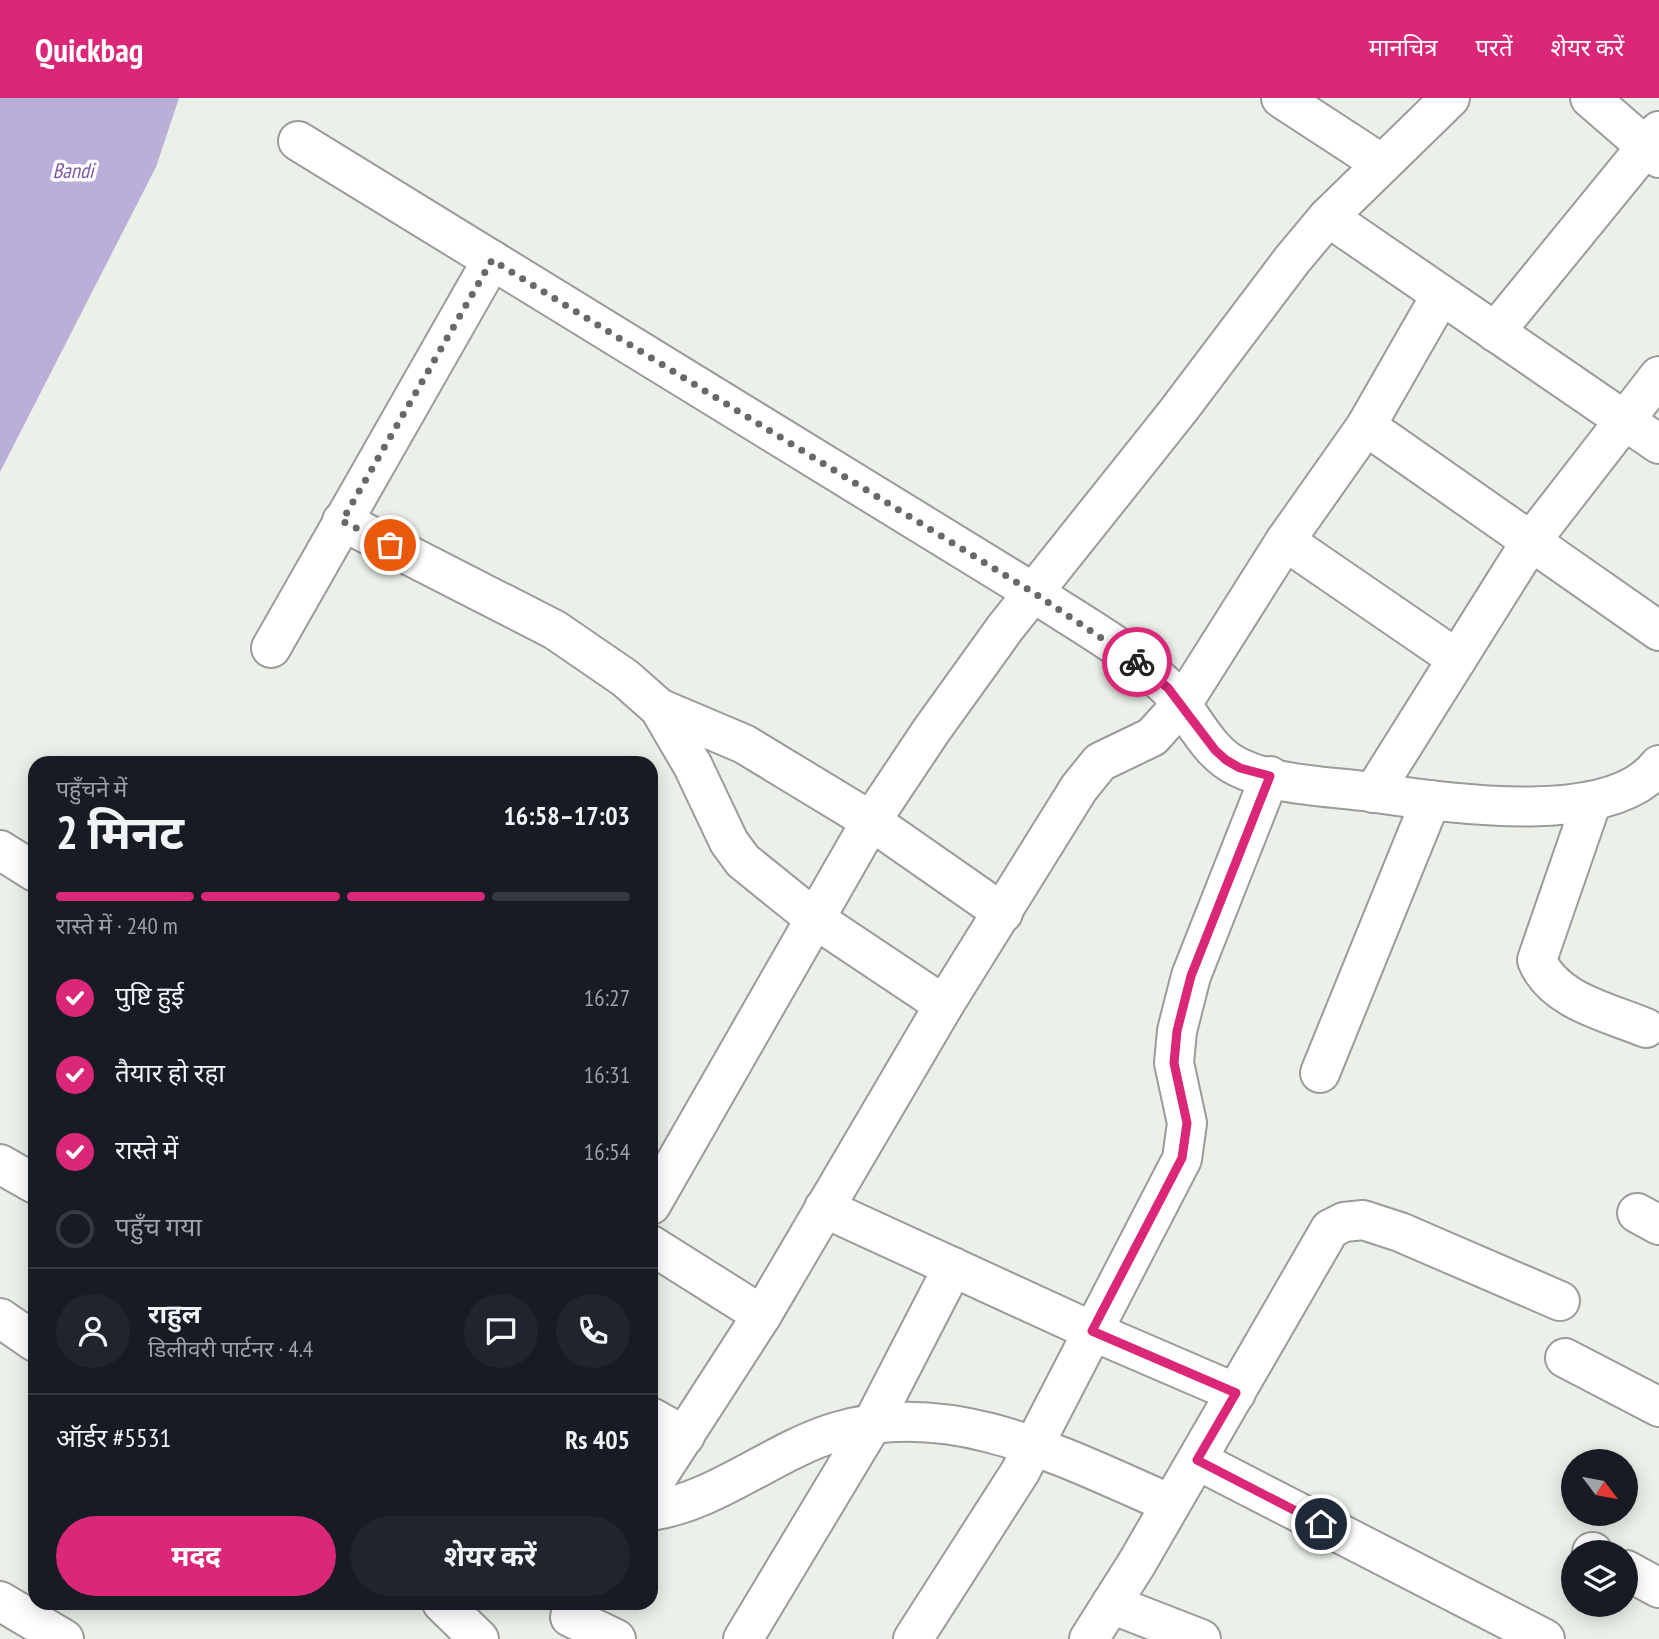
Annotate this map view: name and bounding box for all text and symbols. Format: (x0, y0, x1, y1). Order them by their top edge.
text: Quickbag (35, 28, 143, 71)
text: मानचित्र (1369, 32, 1437, 63)
text: परतें (1475, 32, 1513, 63)
text: शेयर करें (1551, 32, 1624, 63)
water label: Bandi (52, 157, 96, 184)
pin (360, 515, 420, 575)
icon: bag (371, 526, 409, 564)
courier (1102, 627, 1172, 697)
icon: bike (1118, 643, 1156, 681)
text: पहुँचने में (56, 774, 127, 803)
text: 16:58–17:03 (503, 799, 630, 832)
text: 2 मिनट (56, 802, 184, 862)
text: रास्ते में · 240 m (56, 911, 178, 940)
icon: check (56, 979, 94, 1017)
text: पुष्टि हुई (115, 979, 184, 1012)
text: 16:27 (584, 983, 630, 1012)
icon: check (56, 1056, 94, 1094)
text: तैयार हो रहा (115, 1056, 225, 1089)
text: 16:31 (584, 1060, 630, 1089)
icon: check (56, 1133, 94, 1171)
text: रास्ते में (115, 1133, 178, 1166)
text: 16:54 (584, 1137, 630, 1166)
text: पहुँच गया (115, 1210, 202, 1243)
button: person (56, 1294, 130, 1368)
button: chat (464, 1294, 538, 1368)
button: phone (556, 1294, 630, 1368)
text: राहुल (148, 1297, 201, 1330)
text: डिलीवरी पार्टनर · 4.4 (148, 1334, 313, 1363)
text: ऑर्डर #5531 (56, 1421, 171, 1454)
text: Rs 405 (565, 1423, 630, 1456)
north arrow (1561, 1449, 1638, 1526)
map controls (1561, 1449, 1638, 1617)
pin (1291, 1494, 1351, 1554)
icon: home (1302, 1505, 1340, 1543)
button: मदद (56, 1516, 336, 1596)
button: शेयर करें (350, 1516, 630, 1596)
button: layers (1561, 1540, 1638, 1617)

